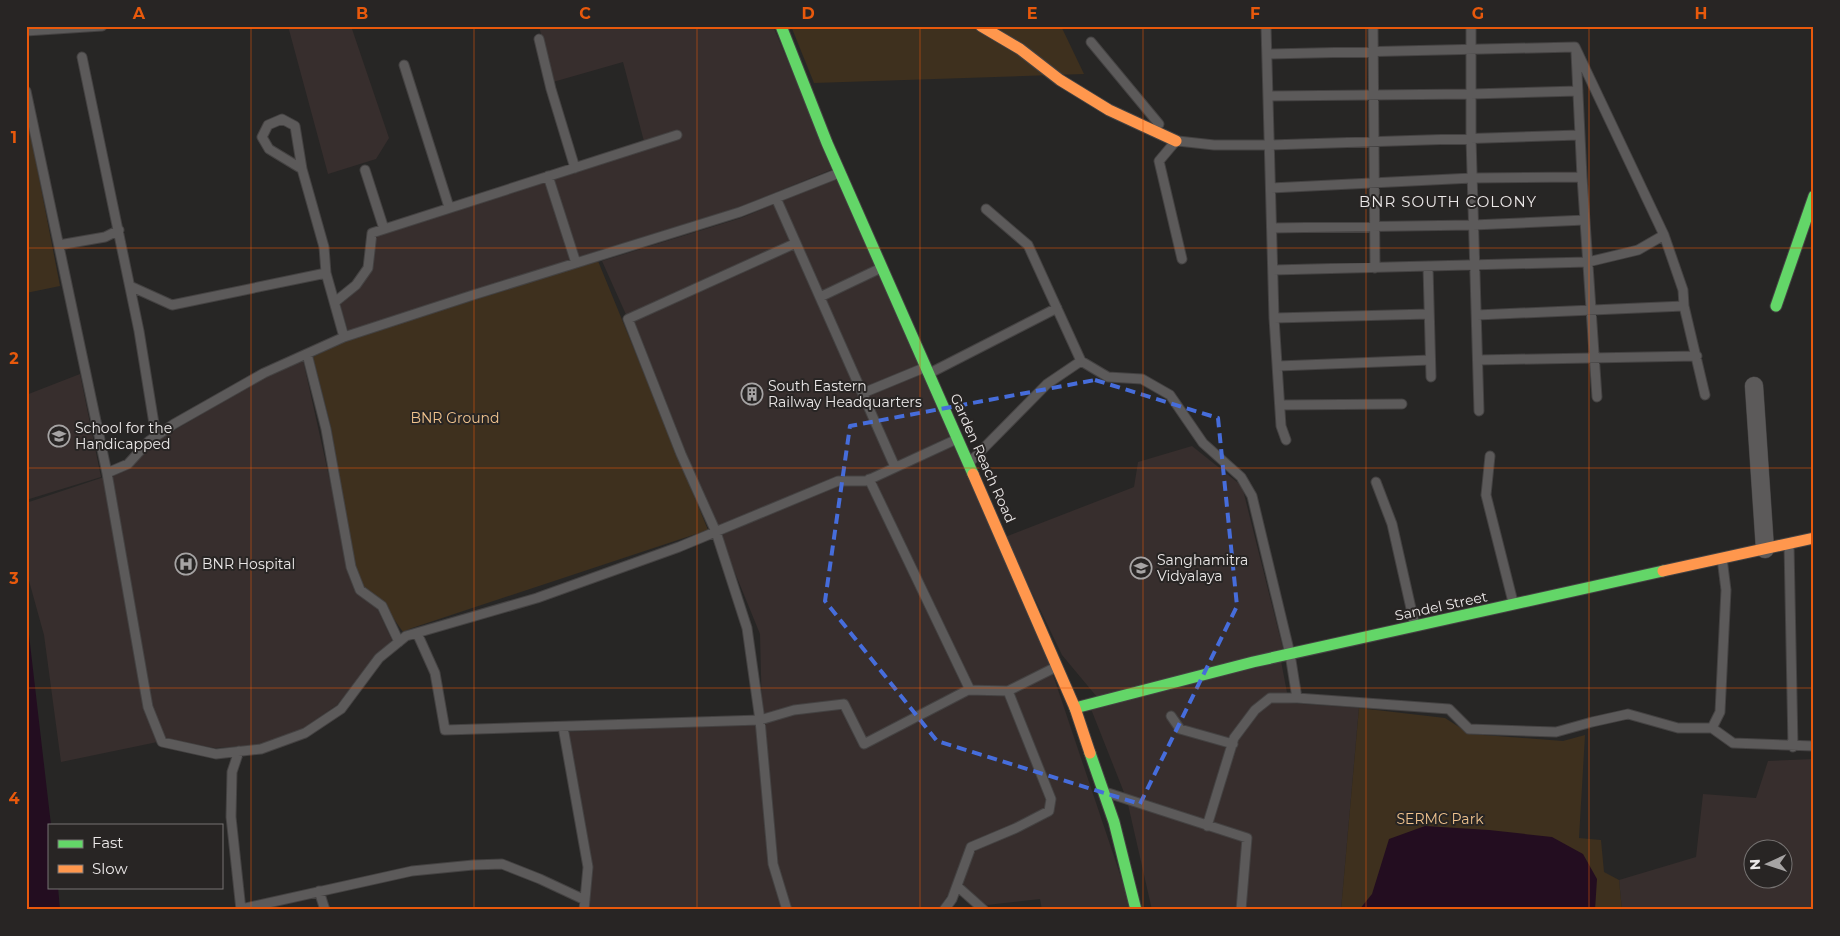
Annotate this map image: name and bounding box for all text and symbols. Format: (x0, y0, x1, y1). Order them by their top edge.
text: A (132, 4, 146, 23)
text: B (356, 4, 368, 23)
text: C (579, 4, 591, 23)
text: D (801, 4, 815, 23)
text: E (1027, 4, 1037, 23)
text: F (1250, 4, 1260, 23)
text: G (1472, 4, 1484, 23)
text: H (1695, 4, 1707, 23)
text: 1 (11, 128, 17, 147)
district label: BNR SOUTH COLONY (1359, 192, 1537, 211)
text: 2 (9, 349, 19, 368)
place label: South Eastern Railway Headquarters (768, 377, 922, 411)
building icon: South Eastern Railway Headquarters (740, 382, 764, 406)
street label: Garden Reach Road (946, 391, 1020, 525)
park label: BNR Ground (410, 409, 500, 427)
place label: School for the Handicapped (75, 419, 172, 453)
school or university icon: School for the Handicapped (47, 424, 71, 448)
place label: Sanghamitra Vidyalaya (1157, 551, 1248, 585)
hospital icon: BNR Hospital (174, 552, 198, 576)
place label: BNR Hospital (202, 555, 295, 573)
school or university icon: Sanghamitra Vidyalaya (1129, 556, 1153, 580)
text: 3 (8, 569, 19, 588)
street label: Sandel Street (1393, 587, 1489, 625)
text: 4 (8, 789, 20, 808)
park label: SERMC Park (1396, 810, 1484, 828)
legend (48, 824, 222, 888)
text: Fast (92, 833, 123, 852)
north arrow (1742, 838, 1792, 888)
text: Slow (92, 859, 128, 878)
text: N (1746, 859, 1764, 871)

